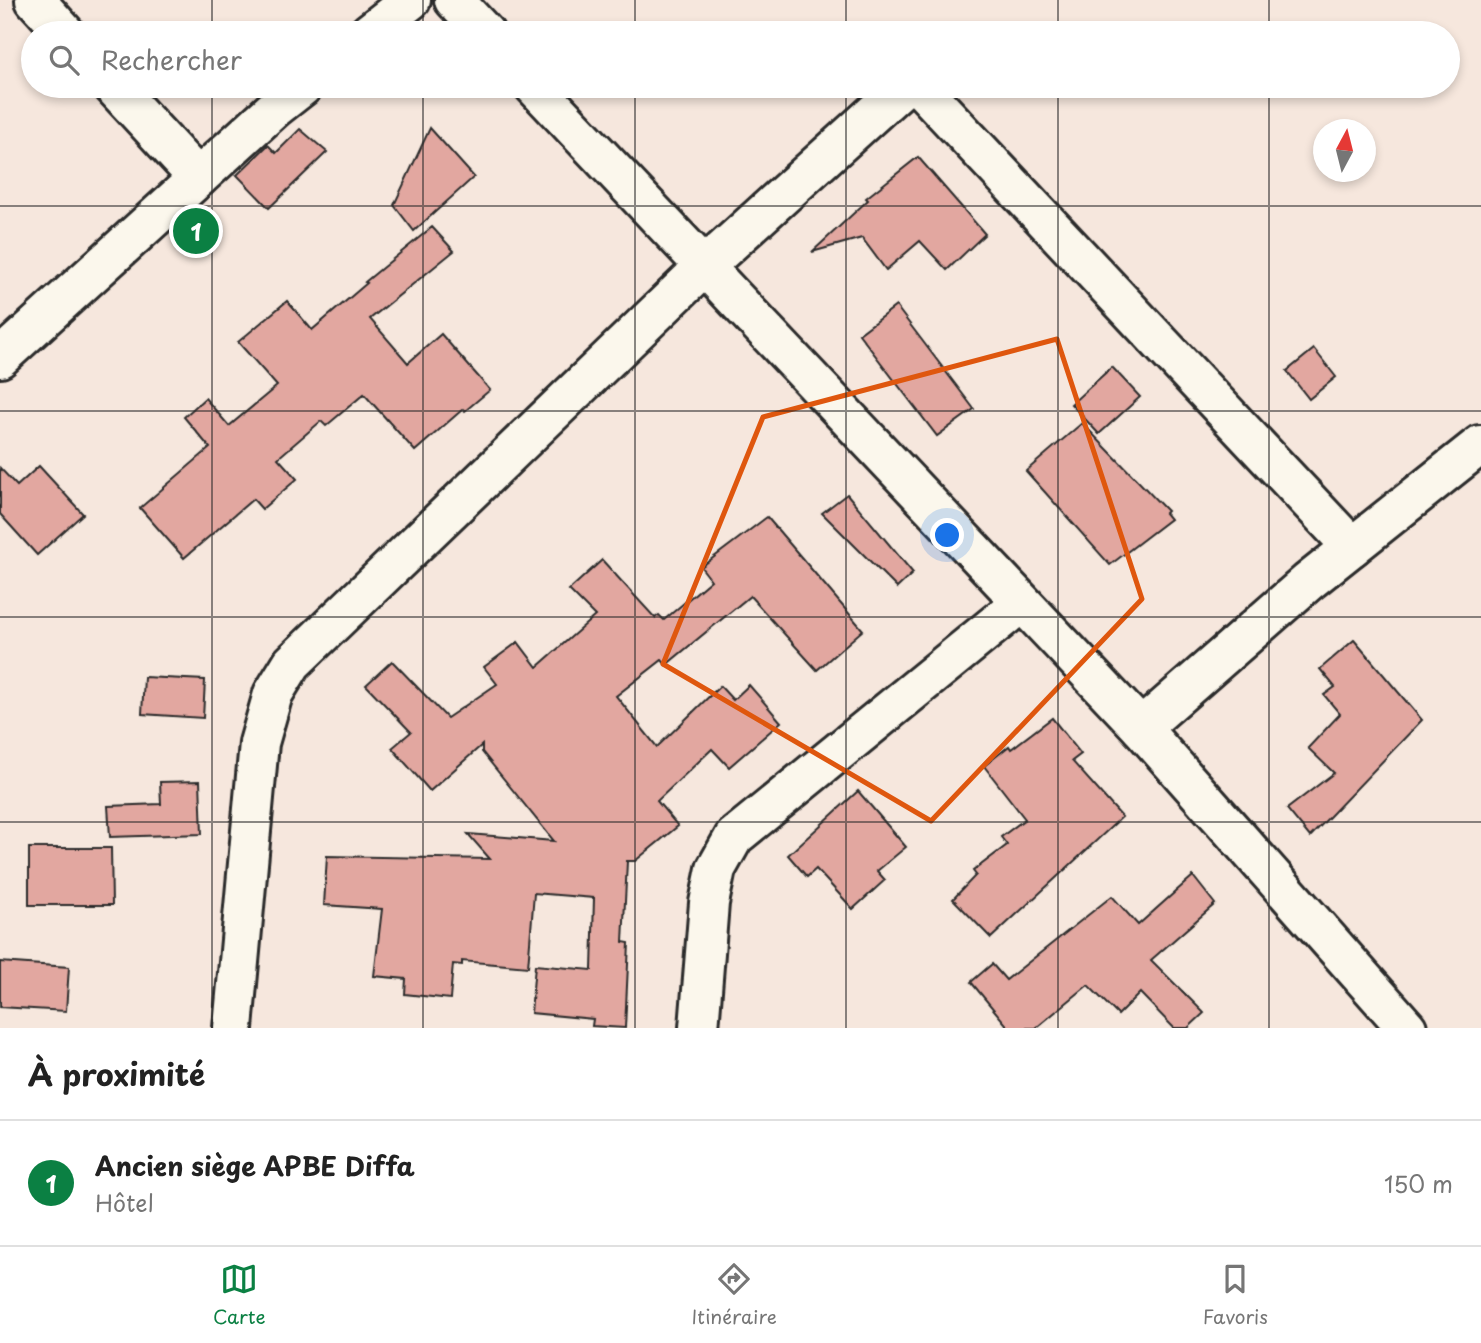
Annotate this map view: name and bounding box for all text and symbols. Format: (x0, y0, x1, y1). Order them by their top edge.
search box (21, 21, 1460, 98)
text: Rechercher (101, 40, 242, 79)
icon: search (45, 41, 83, 79)
north arrow (1313, 119, 1376, 182)
pin: 1 (173, 205, 219, 257)
your location (930, 518, 964, 552)
text: À proximité (28, 1051, 205, 1096)
text: Ancien siège APBE Diffa (95, 1146, 415, 1185)
text: 1 (46, 1166, 57, 1201)
text: 150 m (1384, 1166, 1453, 1201)
text: Hôtel (95, 1185, 154, 1220)
tab: Carte (213, 1260, 266, 1330)
tab: Itinéraire (692, 1260, 777, 1330)
tab: Favoris (1203, 1260, 1268, 1330)

